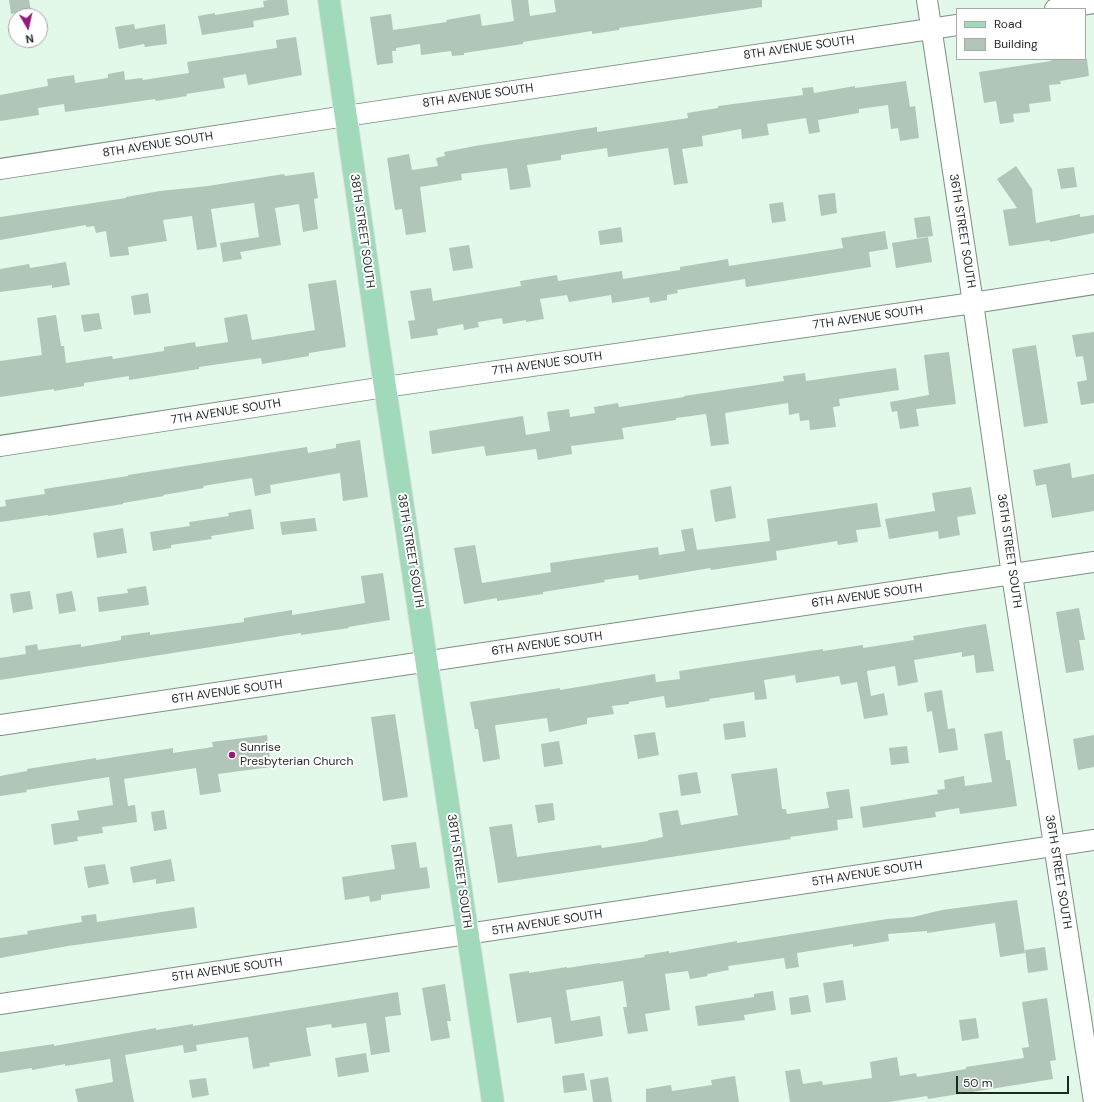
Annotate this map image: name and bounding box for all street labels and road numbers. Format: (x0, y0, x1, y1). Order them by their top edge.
street label: 8TH AVENUE SOUTH (743, 33, 855, 63)
street label: 8TH AVENUE SOUTH (422, 81, 534, 111)
street label: 8TH AVENUE SOUTH (102, 129, 214, 161)
street label: 38TH STREET SOUTH (347, 173, 377, 289)
street label: 36TH STREET SOUTH (946, 173, 978, 289)
street label: 7TH AVENUE SOUTH (812, 303, 924, 333)
street label: 7TH AVENUE SOUTH (491, 349, 603, 379)
street label: 7TH AVENUE SOUTH (170, 396, 282, 428)
street label: 38TH STREET SOUTH (394, 493, 426, 609)
street label: 36TH STREET SOUTH (994, 493, 1024, 609)
street label: 6TH AVENUE SOUTH (811, 581, 923, 611)
street label: 6TH AVENUE SOUTH (491, 629, 603, 659)
street label: 6TH AVENUE SOUTH (171, 677, 283, 707)
street label: 38TH STREET SOUTH (444, 813, 474, 929)
street label: 36TH STREET SOUTH (1042, 814, 1074, 930)
street label: 5TH AVENUE SOUTH (811, 858, 923, 890)
street label: 5TH AVENUE SOUTH (491, 907, 603, 939)
street label: 5TH AVENUE SOUTH (171, 955, 283, 985)

